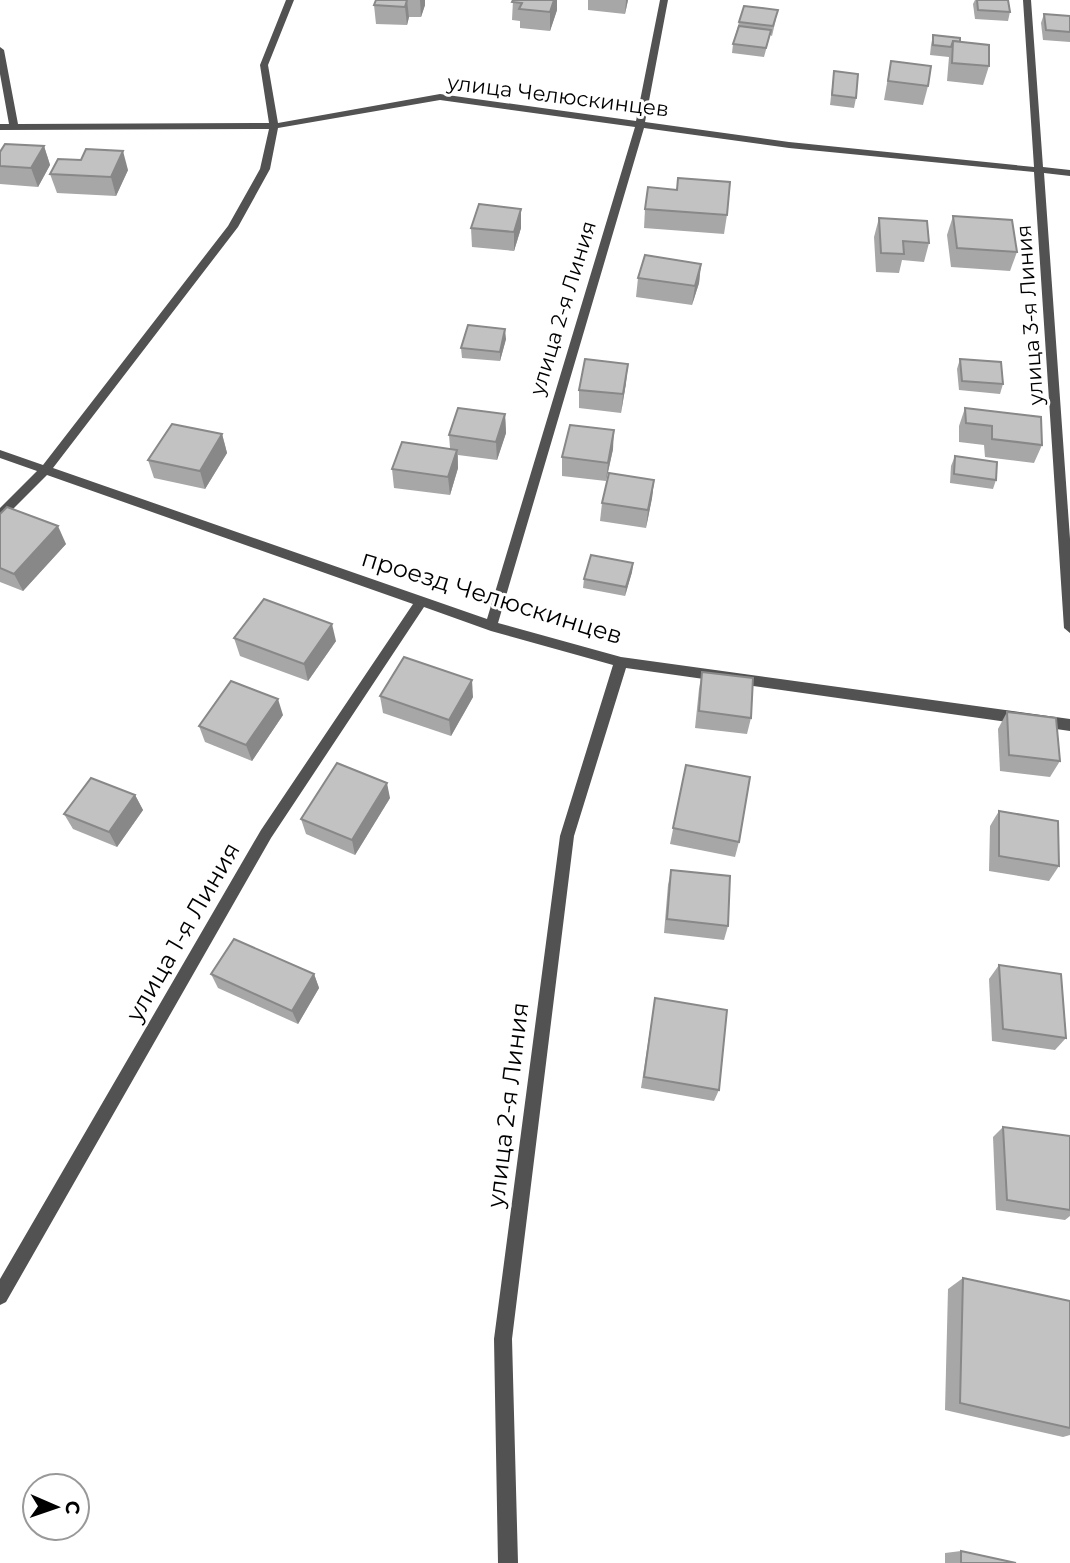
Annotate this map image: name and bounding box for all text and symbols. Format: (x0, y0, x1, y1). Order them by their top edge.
street label: улица Челюскинцев (445, 69, 670, 122)
street label: улица 2-я Линия (524, 218, 601, 399)
street label: улица 3-я Линия (1011, 224, 1048, 407)
street label: проезд Челюскинцев (358, 543, 626, 650)
street label: улица 1-я Линия (119, 837, 246, 1027)
street label: улица 2-я Линия (480, 1001, 534, 1210)
north arrow (21, 1472, 91, 1542)
text: С (61, 1500, 84, 1515)

